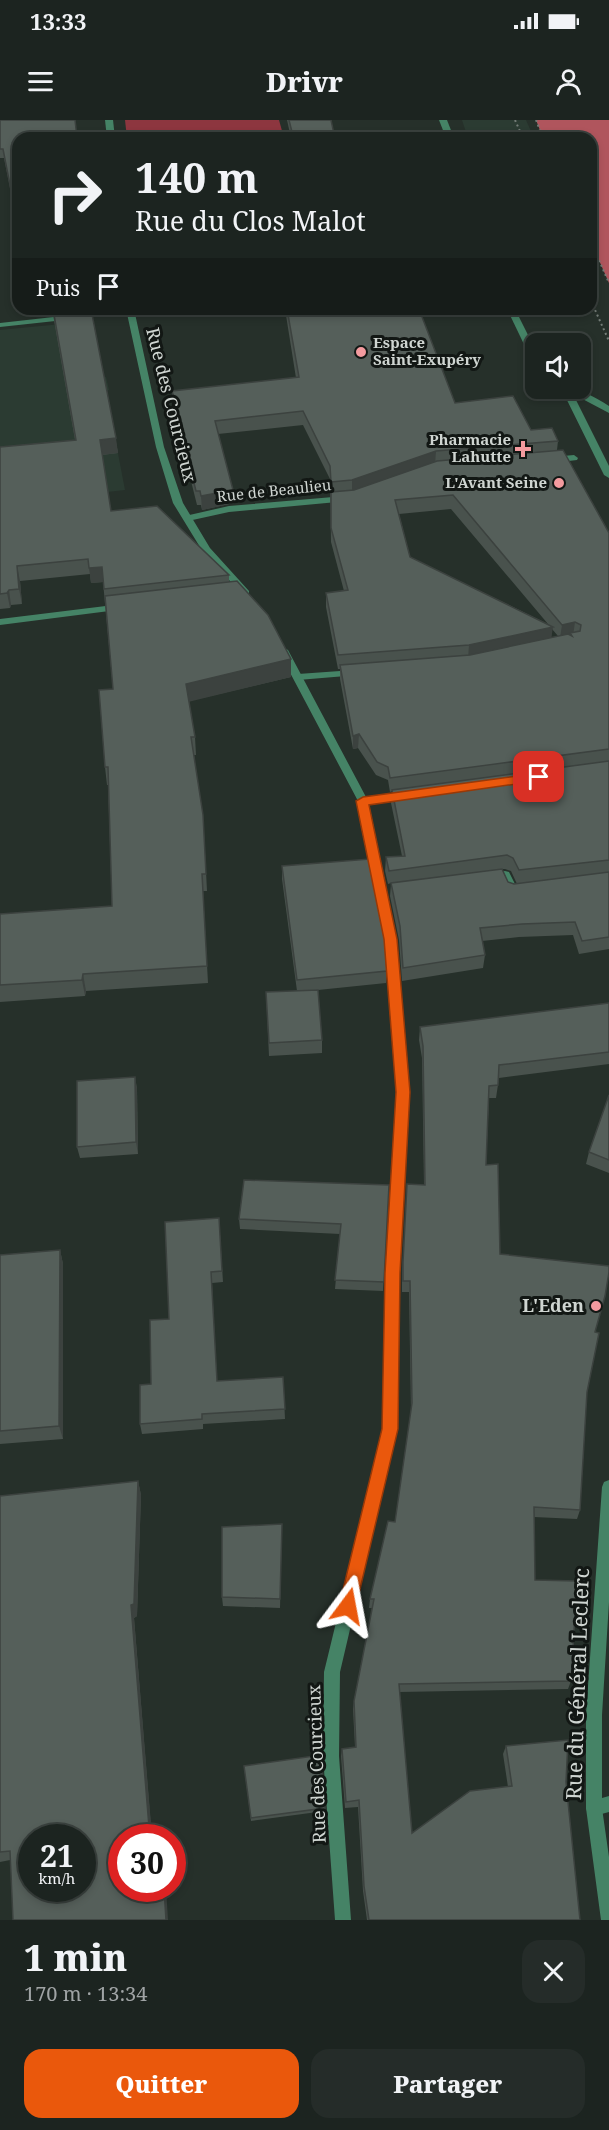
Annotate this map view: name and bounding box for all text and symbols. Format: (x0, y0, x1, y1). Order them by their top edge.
text: 13:33 (30, 6, 86, 36)
text: Drivr (266, 63, 343, 100)
icon: menu (24, 65, 57, 98)
icon: person (552, 65, 585, 98)
text: 140 m (135, 148, 259, 205)
icon: right (36, 156, 114, 234)
text: Rue du Clos Malot (135, 202, 366, 239)
icon: arrive (92, 270, 125, 303)
text: Puis (36, 272, 80, 302)
street label: Rue des Courcieux (141, 325, 203, 485)
place label: Espace Saint-Exupéry (373, 332, 481, 369)
map controls (525, 333, 591, 399)
button: sound (525, 333, 591, 399)
marker: Espace Saint-Exupéry (354, 345, 368, 359)
place label: Pharmacie Lahutte (429, 429, 511, 466)
marker: Pharmacie Lahutte (516, 442, 530, 456)
place label: L'Avant Seine (445, 472, 547, 492)
street label: Rue de Beaulieu (216, 474, 333, 506)
marker: L'Avant Seine (552, 476, 566, 490)
pin (513, 751, 564, 802)
icon: arrive (522, 760, 555, 793)
place label: L'Eden (522, 1293, 584, 1317)
marker: L'Eden (589, 1299, 603, 1313)
street label: Rue du Général Leclerc (559, 1567, 595, 1801)
position arrow (316, 1574, 380, 1638)
street label: Rue des Courcieux (301, 1684, 331, 1844)
speed limit sign: 30 (108, 1824, 186, 1902)
text: 21 (40, 1835, 74, 1876)
text: km/h (39, 1868, 75, 1888)
text: 1 min (24, 1933, 127, 1982)
button: close (522, 1940, 585, 2003)
text: 170 m · 13:34 (24, 1980, 147, 2007)
button: Quitter (24, 2049, 299, 2118)
button: Partager (311, 2049, 585, 2118)

